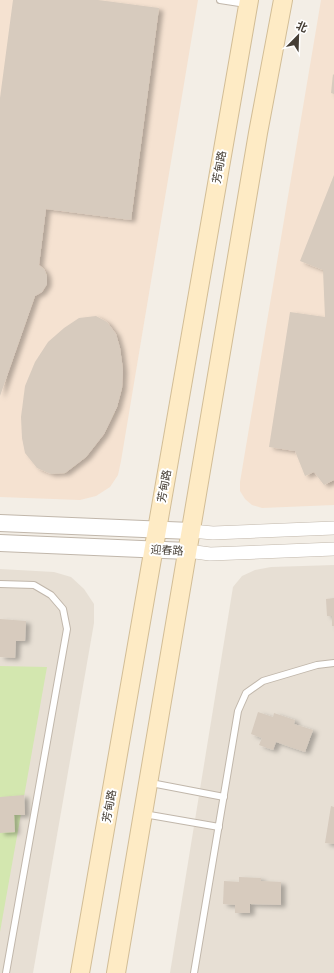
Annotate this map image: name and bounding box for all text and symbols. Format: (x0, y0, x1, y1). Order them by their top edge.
north arrow (278, 16, 318, 56)
text: 北 (295, 19, 309, 34)
street label: 芳甸路 (210, 150, 228, 184)
street label: 芳甸路 (155, 469, 173, 503)
street label: 迎春路 (150, 543, 184, 557)
street label: 芳甸路 (100, 789, 118, 823)

